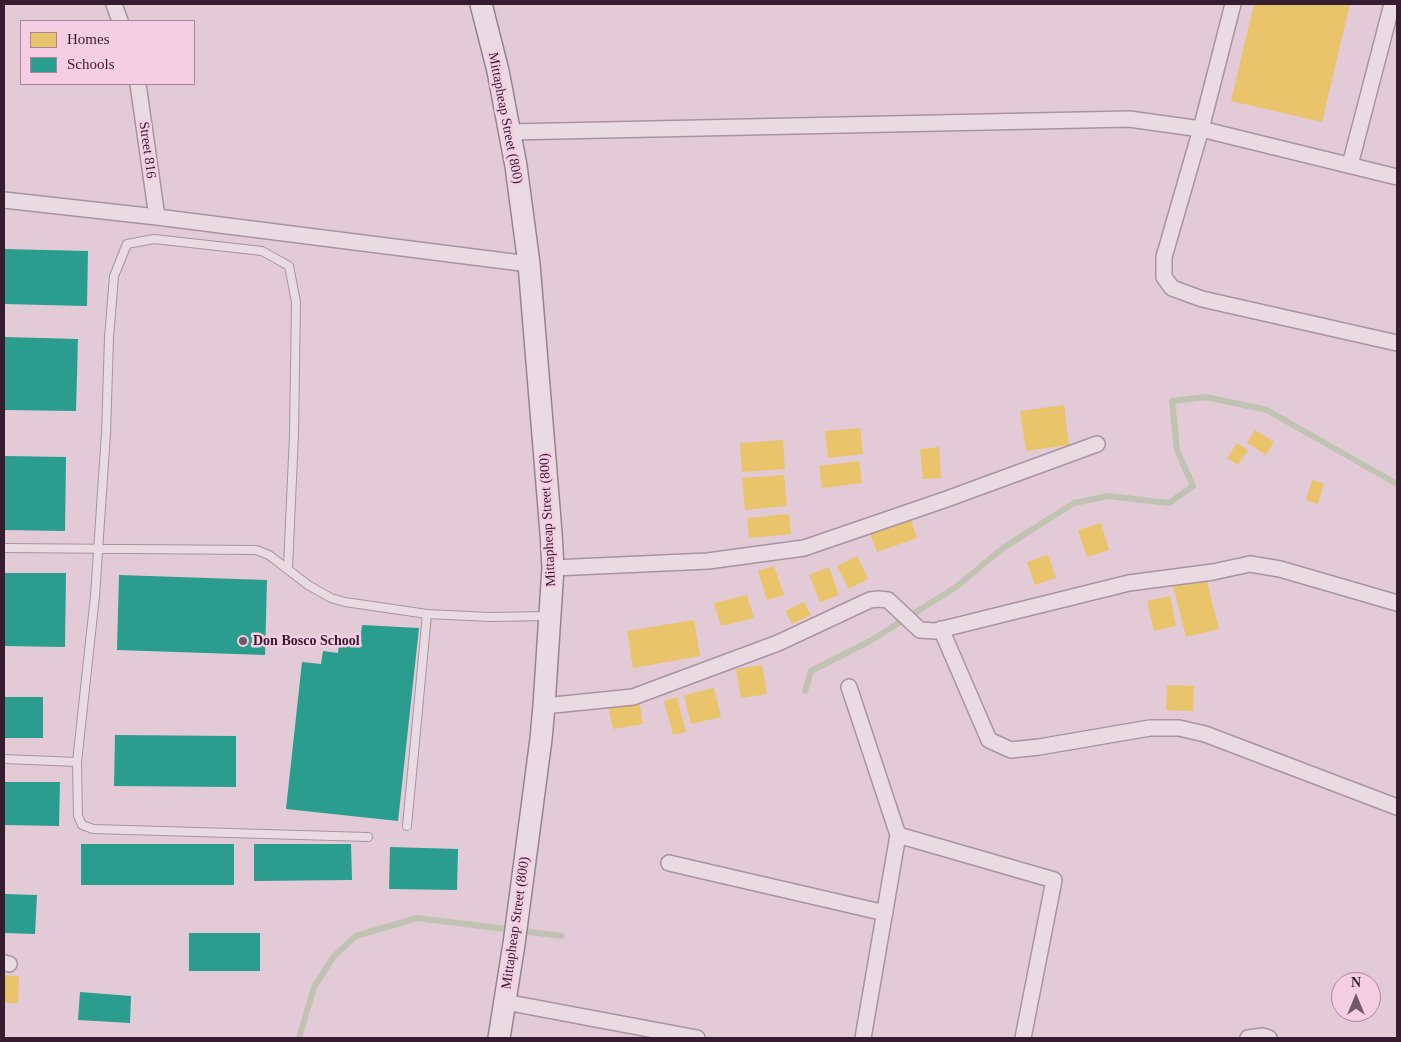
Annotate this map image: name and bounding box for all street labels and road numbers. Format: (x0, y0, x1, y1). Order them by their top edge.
street label: Mittapheap Street (800) (484, 51, 526, 185)
street label: Street 816 (135, 121, 159, 179)
street label: Mittapheap Street (800) (536, 453, 560, 587)
street label: Mittapheap Street (800) (498, 856, 534, 990)

